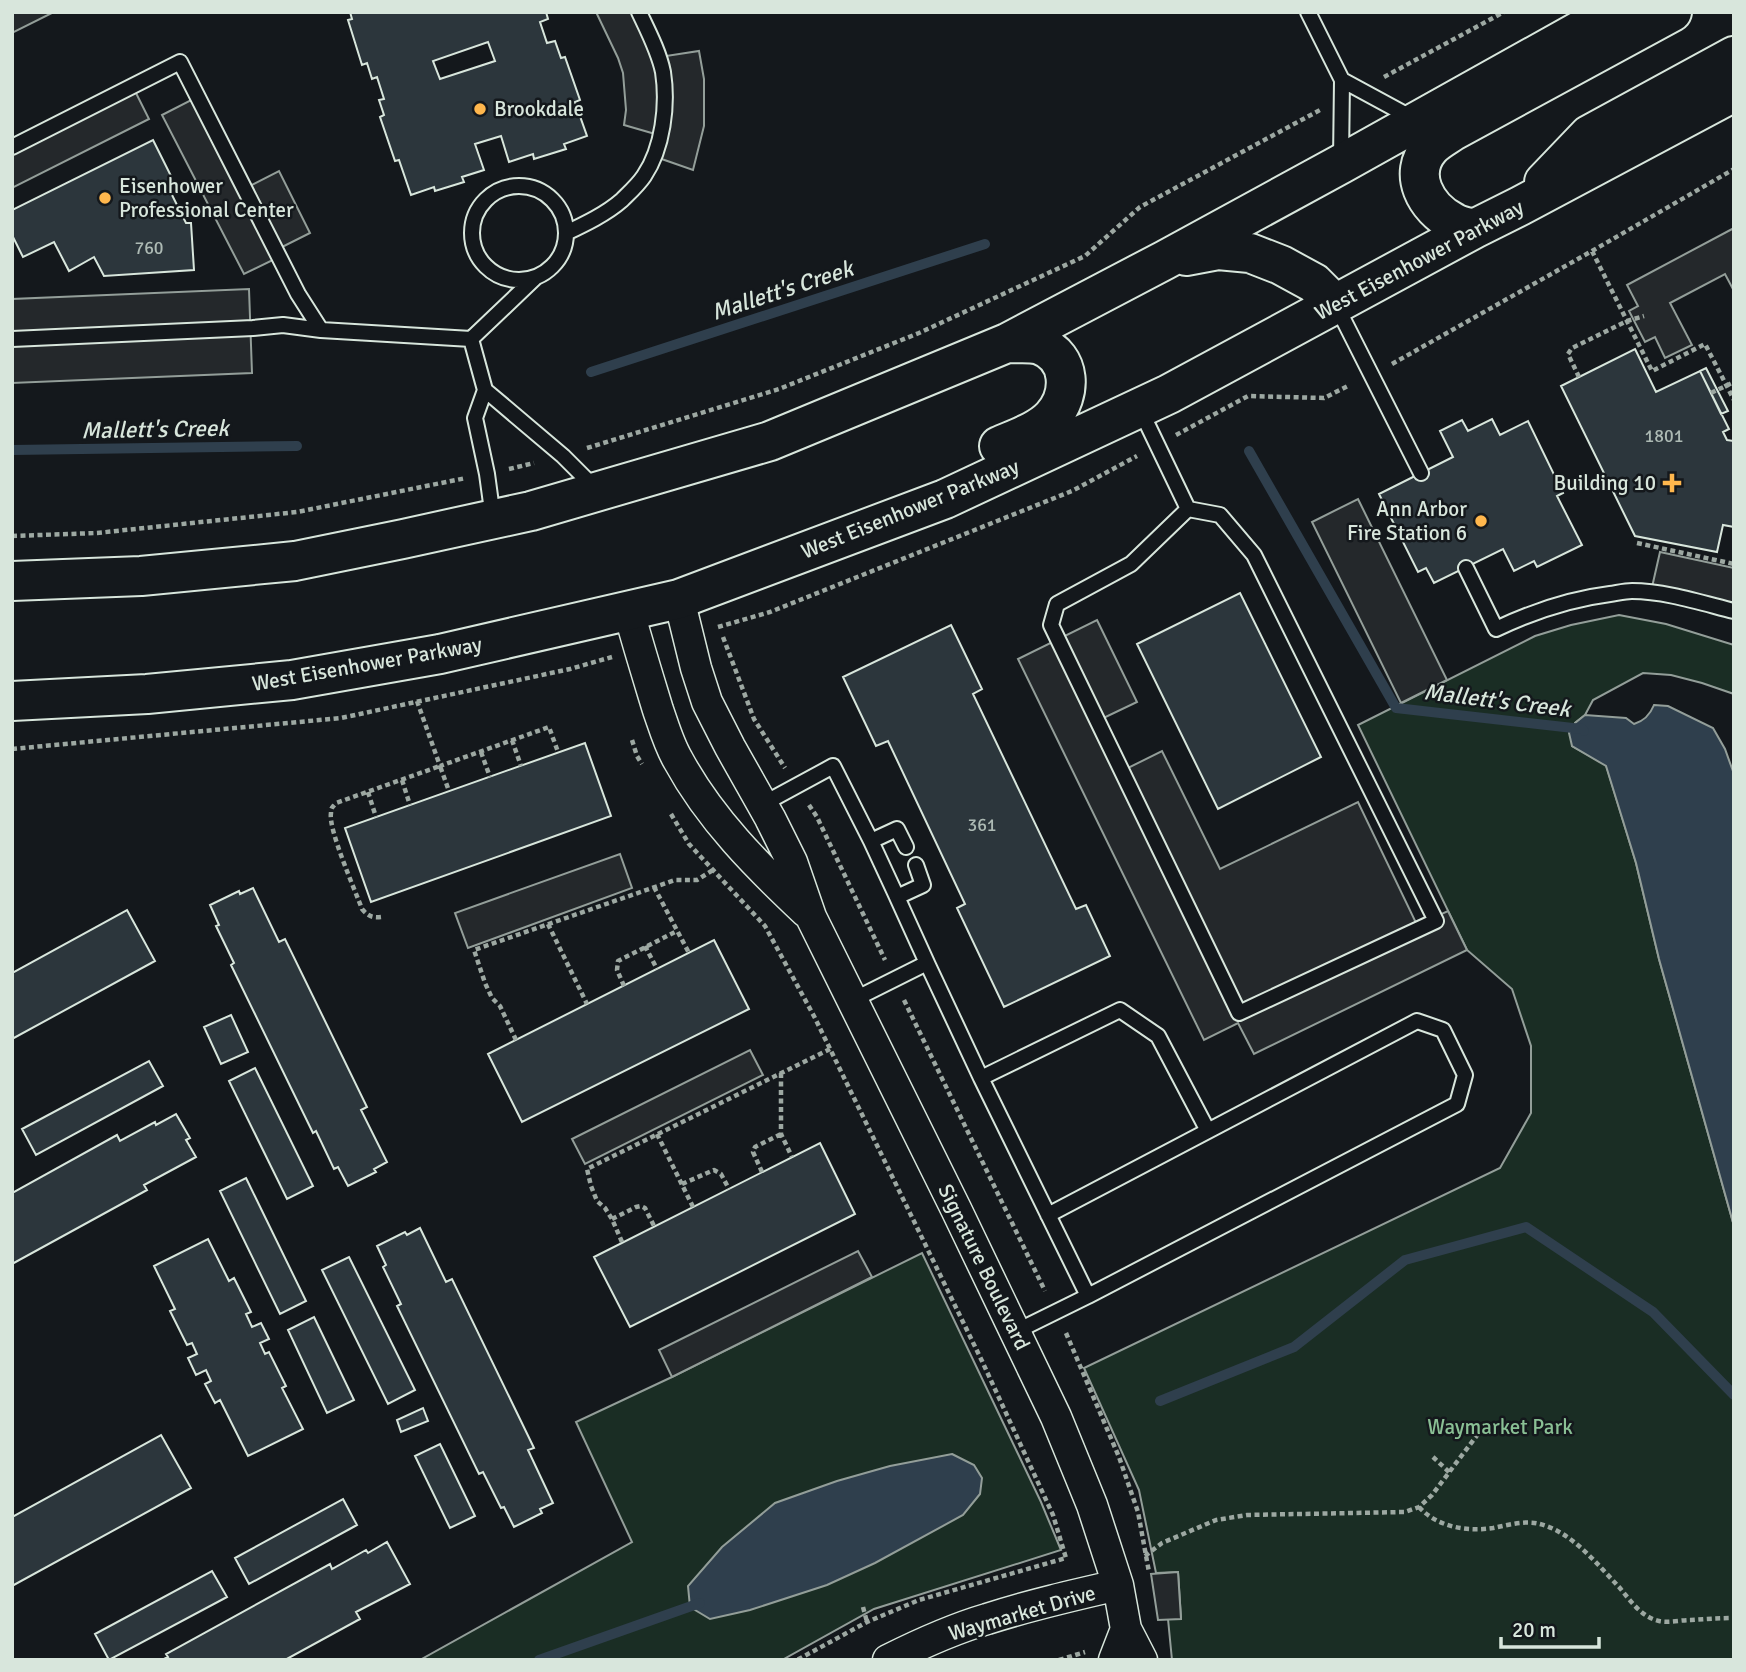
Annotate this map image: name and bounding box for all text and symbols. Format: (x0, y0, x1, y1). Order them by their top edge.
place label: Brookdale (494, 96, 584, 122)
marker: Brookdale (472, 101, 488, 117)
place label: Eisenhower Professional Center (119, 173, 294, 223)
marker: Eisenhower Professional Center (97, 190, 113, 206)
street label: West Eisenhower Parkway (1310, 194, 1528, 326)
house number: 760 (134, 237, 164, 259)
water label: Mallett's Creek (708, 253, 859, 327)
water label: Mallett's Creek (81, 414, 231, 445)
house number: 1801 (1645, 425, 1683, 447)
street label: West Eisenhower Parkway (797, 453, 1023, 565)
place label: Building 10 (1554, 470, 1656, 496)
marker: Building 10 (1662, 473, 1682, 493)
place label: Ann Arbor Fire Station 6 (1347, 496, 1467, 546)
marker: Ann Arbor Fire Station 6 (1473, 513, 1489, 529)
street label: West Eisenhower Parkway (250, 631, 484, 697)
water label: Mallett's Creek (1422, 677, 1574, 724)
house number: 361 (967, 814, 997, 836)
street label: Signature Boulevard (932, 1180, 1036, 1354)
park label: Waymarket Park (1427, 1414, 1573, 1440)
street label: Waymarket Drive (945, 1580, 1099, 1646)
scale bar (1501, 1606, 1599, 1650)
text: 20 m (1512, 1617, 1556, 1643)

